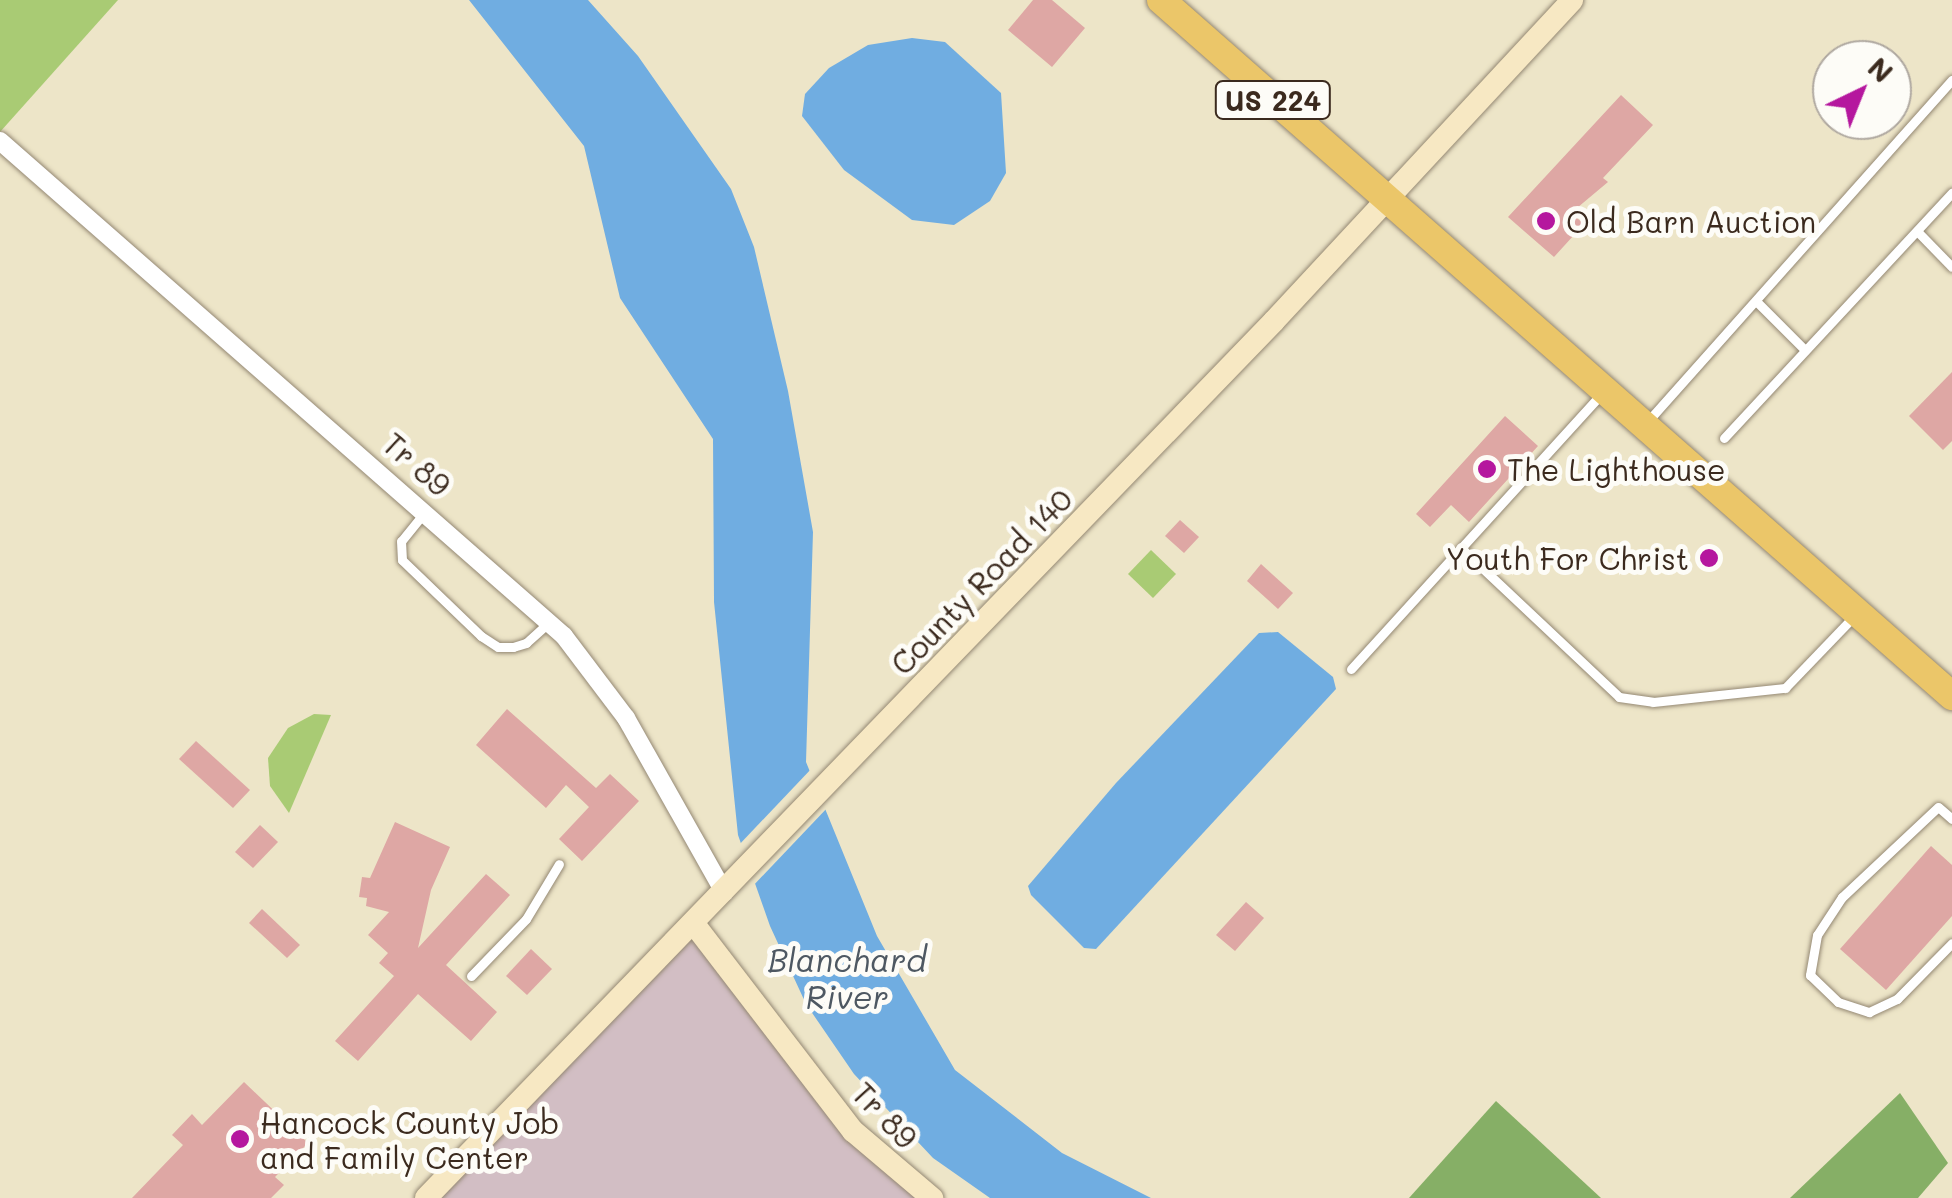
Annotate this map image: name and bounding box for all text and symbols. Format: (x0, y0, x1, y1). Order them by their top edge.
north arrow (1812, 40, 1912, 140)
text: N (1861, 49, 1901, 90)
road number: US 224 (1213, 77, 1333, 123)
place label: Old Barn Auction (1566, 203, 1816, 239)
marker: Old Barn Auction (1535, 210, 1557, 232)
street label: Tr 89 (376, 425, 458, 503)
place label: The Lighthouse (1507, 451, 1726, 487)
marker: The Lighthouse (1476, 458, 1498, 480)
street label: County Road 140 (883, 481, 1079, 681)
place label: Youth For Christ (1446, 540, 1689, 576)
marker: Youth For Christ (1698, 547, 1720, 569)
water label: Blanchard River (768, 941, 926, 1016)
street label: Tr 89 (845, 1075, 925, 1155)
place label: Hancock County Job and Family Center (260, 1104, 559, 1174)
marker: Hancock County Job and Family Center (229, 1128, 251, 1150)

